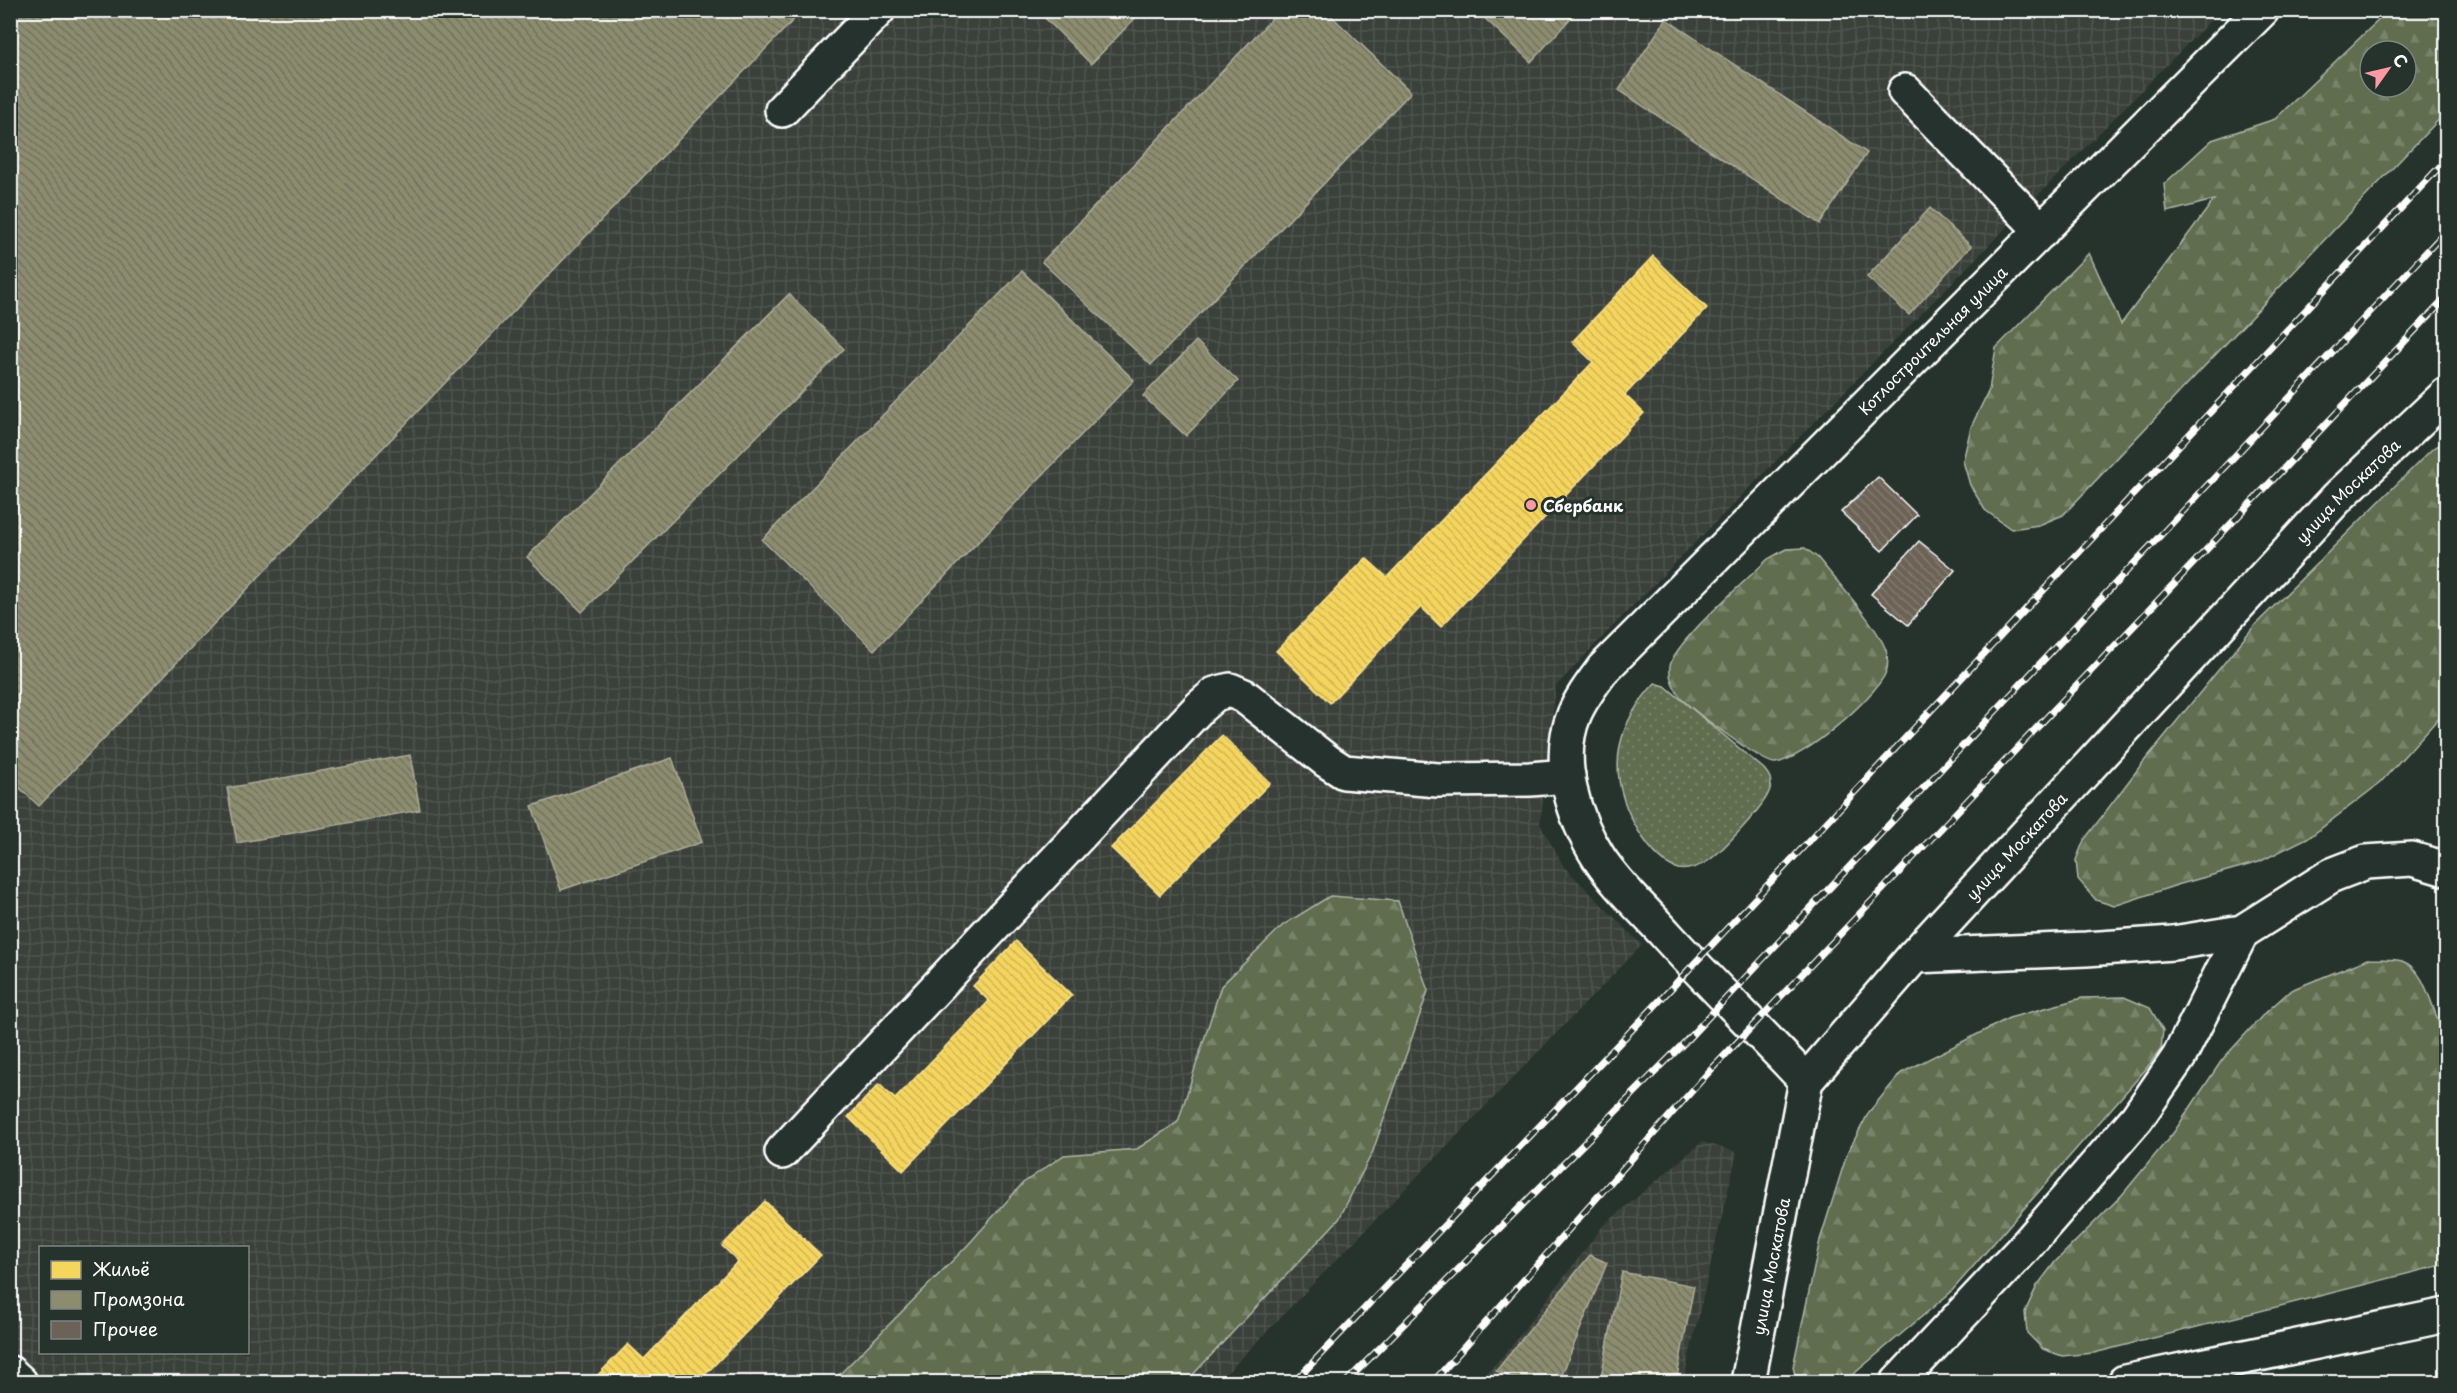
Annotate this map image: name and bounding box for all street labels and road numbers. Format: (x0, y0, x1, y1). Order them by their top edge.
street label: Котлостроительная улица (1852, 260, 2012, 420)
street label: улица Москатова (2290, 432, 2405, 548)
street label: улица Москатова (1960, 786, 2072, 905)
street label: улица Москатова (1745, 1195, 1795, 1337)

